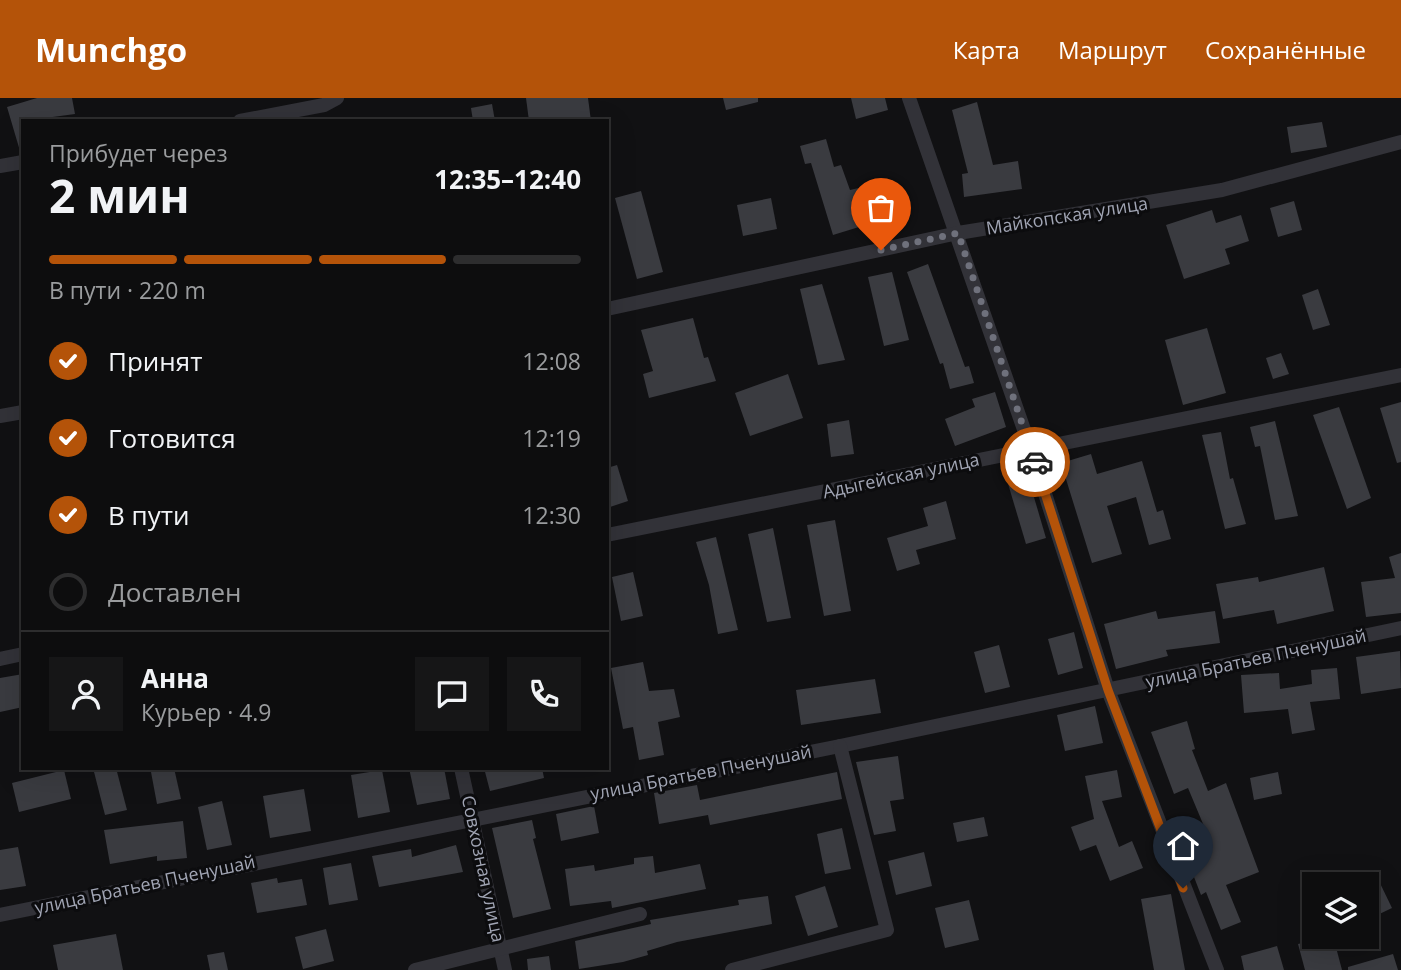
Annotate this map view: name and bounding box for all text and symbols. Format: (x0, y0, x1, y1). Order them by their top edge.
text: Munchgo (35, 27, 187, 72)
text: Карта (953, 33, 1020, 66)
text: Маршрут (1058, 33, 1167, 66)
text: Сохранённые (1205, 33, 1366, 66)
text: Прибудет через (49, 137, 228, 169)
text: 12:35–12:40 (434, 161, 581, 197)
text: 2 мин (49, 164, 190, 226)
pin (851, 178, 911, 250)
icon: bag (862, 189, 900, 227)
street label: Майкопская улица (984, 190, 1149, 240)
text: В пути · 220 m (49, 274, 206, 306)
icon: check (49, 342, 87, 380)
text: Принят (108, 343, 202, 379)
text: 12:08 (522, 345, 581, 377)
icon: check (49, 419, 87, 457)
text: Готовится (108, 420, 236, 456)
text: 12:19 (522, 422, 581, 454)
courier (1000, 427, 1070, 497)
icon: car (1016, 443, 1054, 481)
street label: Адыгейская улица (820, 447, 981, 503)
icon: check (49, 496, 87, 534)
text: В пути (108, 497, 189, 533)
text: 12:30 (522, 499, 581, 531)
text: Доставлен (108, 574, 241, 610)
street label: улица Братьев Пченушай (1143, 623, 1368, 693)
button: person (49, 657, 123, 731)
button: chat (415, 657, 489, 731)
button: phone (507, 657, 581, 731)
text: Анна (141, 660, 209, 696)
text: Курьер · 4.9 (141, 696, 272, 728)
street label: улица Братьев Пченушай (588, 739, 814, 805)
street label: Совхозная улица (457, 793, 511, 944)
pin (1153, 816, 1213, 888)
icon: home (1164, 827, 1202, 865)
street label: улица Братьев Пченушай (32, 849, 257, 919)
map controls (1302, 872, 1379, 949)
button: layers (1302, 872, 1379, 949)

